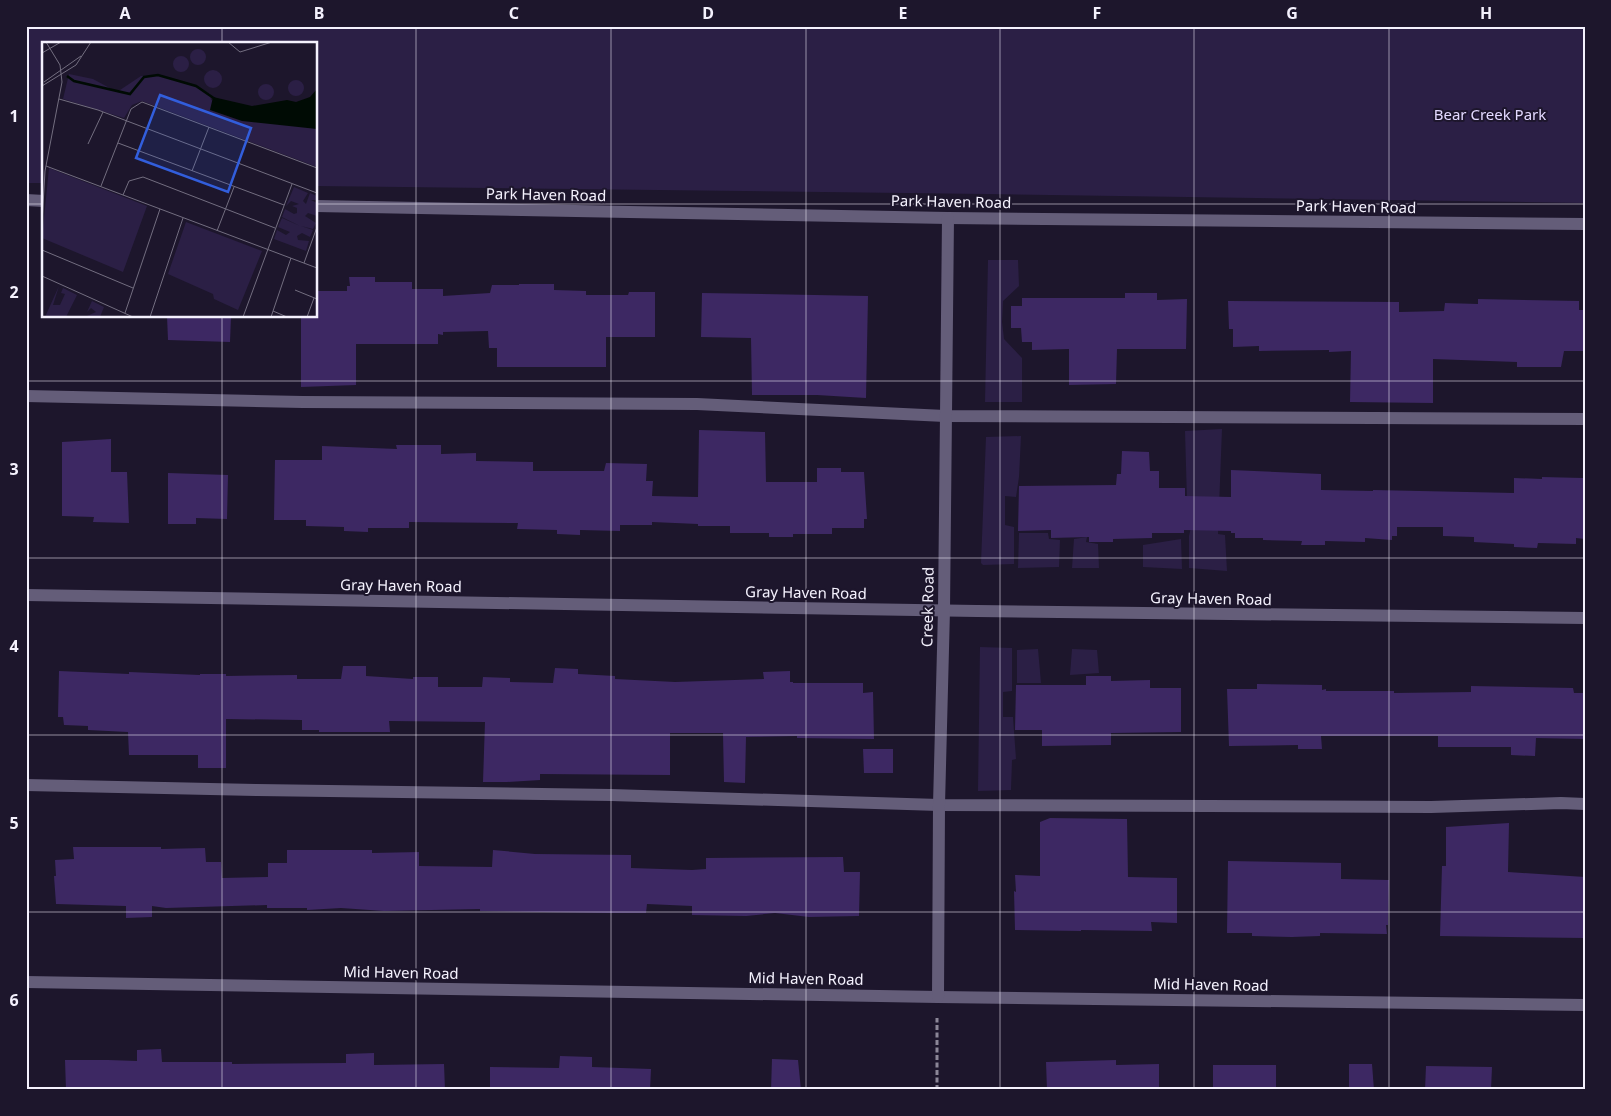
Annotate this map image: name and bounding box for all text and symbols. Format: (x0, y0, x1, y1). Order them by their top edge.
text: A (119, 2, 131, 24)
text: B (314, 2, 324, 24)
text: C (509, 2, 519, 24)
text: D (702, 2, 714, 24)
text: E (899, 2, 908, 24)
text: F (1093, 2, 1101, 24)
text: G (1286, 2, 1298, 24)
text: H (1480, 2, 1492, 24)
inset map (42, 42, 318, 318)
park label: Bear Creek Park (1434, 104, 1546, 124)
text: 1 (9, 105, 19, 127)
street label: Park Haven Road (486, 183, 606, 205)
street label: Park Haven Road (891, 190, 1011, 212)
street label: Park Haven Road (1296, 195, 1416, 217)
text: 2 (9, 281, 19, 303)
text: 3 (9, 458, 19, 480)
street label: Creek Road (916, 567, 938, 647)
street label: Gray Haven Road (340, 574, 462, 596)
street label: Gray Haven Road (745, 581, 867, 603)
street label: Gray Haven Road (1150, 587, 1272, 609)
text: 4 (9, 635, 19, 657)
text: 5 (9, 812, 19, 834)
street label: Mid Haven Road (343, 961, 459, 983)
street label: Mid Haven Road (748, 967, 864, 989)
street label: Mid Haven Road (1153, 973, 1269, 995)
text: 6 (9, 989, 19, 1011)

